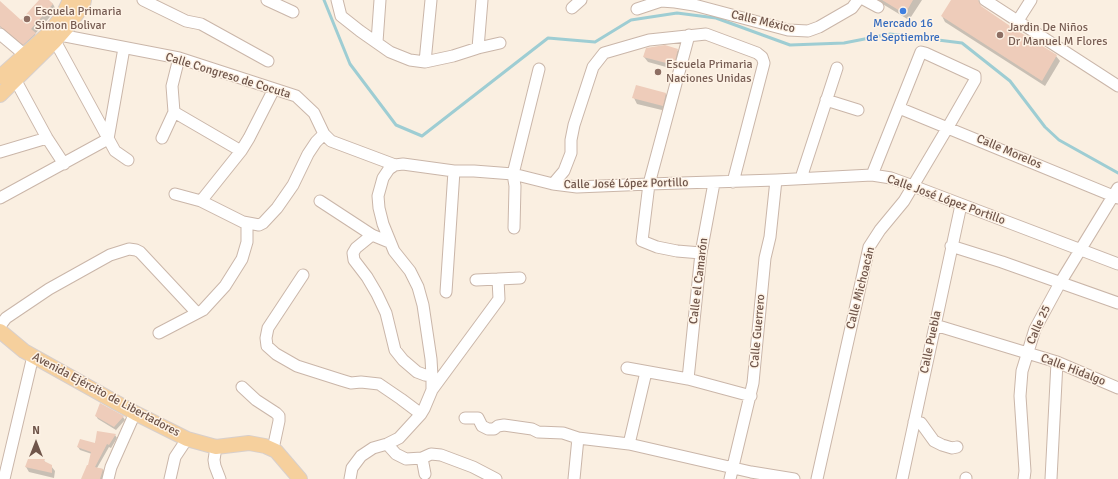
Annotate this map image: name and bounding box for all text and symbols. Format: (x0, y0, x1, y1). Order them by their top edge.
place label: Escuela Primaria Simon Bolivar (35, 5, 122, 33)
marker: Mercado 16 de Septiembre (898, 6, 908, 16)
street label: Calle México (730, 8, 796, 36)
marker: Escuela Primaria Simon Bolivar (22, 14, 32, 24)
place label: Mercado 16 de Septiembre (866, 17, 940, 45)
place label: Jardin De Niños Dr Manuel M Flores (1008, 21, 1108, 49)
marker: Jardin De Niños Dr Manuel M Flores (995, 30, 1005, 40)
street label: Calle Congreso de Cocuta (164, 50, 292, 102)
place label: Escuela Primaria Naciones Unidas (666, 58, 753, 86)
marker: Escuela Primaria Naciones Unidas (653, 67, 663, 77)
street label: Calle Morelos (974, 132, 1044, 172)
street label: Calle José López Portillo (885, 172, 1007, 228)
street label: Calle José López Portillo (564, 176, 688, 192)
street label: Calle el Camarón (687, 237, 711, 325)
street label: Calle Michoacán (844, 245, 878, 331)
street label: Calle Guerrero (748, 294, 768, 368)
street label: Calle 25 (1024, 303, 1054, 347)
street label: Calle Puebla (917, 309, 945, 375)
street label: Avenida Ejército de Libertadores (30, 350, 182, 440)
street label: Calle Hidalgo (1038, 351, 1108, 389)
north arrow (16, 423, 56, 463)
text: N (32, 424, 40, 437)

